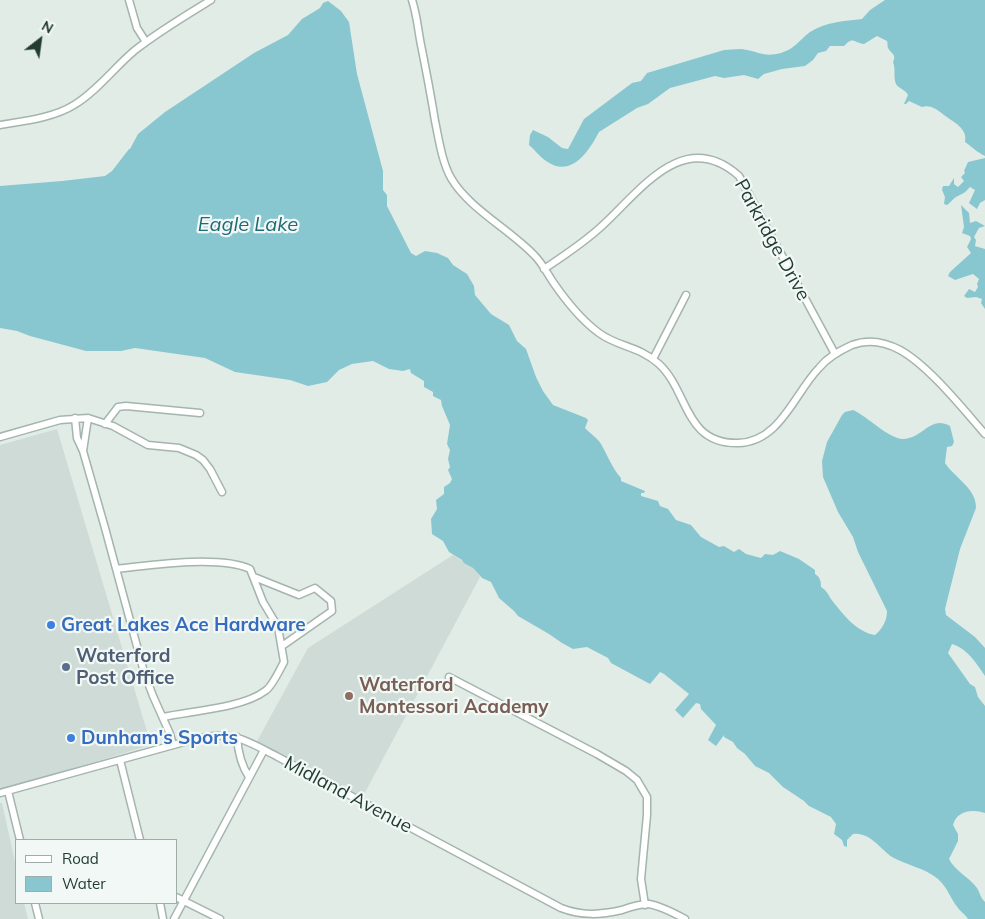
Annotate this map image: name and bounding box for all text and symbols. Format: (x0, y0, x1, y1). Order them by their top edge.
north arrow (15, 15, 65, 65)
text: N (38, 17, 57, 37)
street label: Parkridge Drive (729, 175, 815, 305)
water label: Eagle Lake (198, 213, 298, 237)
place label: Great Lakes Ace Hardware (61, 614, 306, 636)
marker: Great Lakes Ace Hardware (45, 619, 57, 631)
place label: Waterford Post Office (76, 645, 174, 689)
marker: Waterford Post Office (60, 661, 72, 673)
place label: Waterford Montessori Academy (359, 674, 549, 718)
marker: Waterford Montessori Academy (343, 690, 355, 702)
place label: Dunham's Sports (81, 727, 238, 749)
marker: Dunham's Sports (65, 732, 77, 744)
street label: Midland Avenue (280, 752, 416, 838)
legend (15, 839, 178, 904)
text: Road (62, 849, 99, 868)
text: Water (62, 874, 106, 893)

